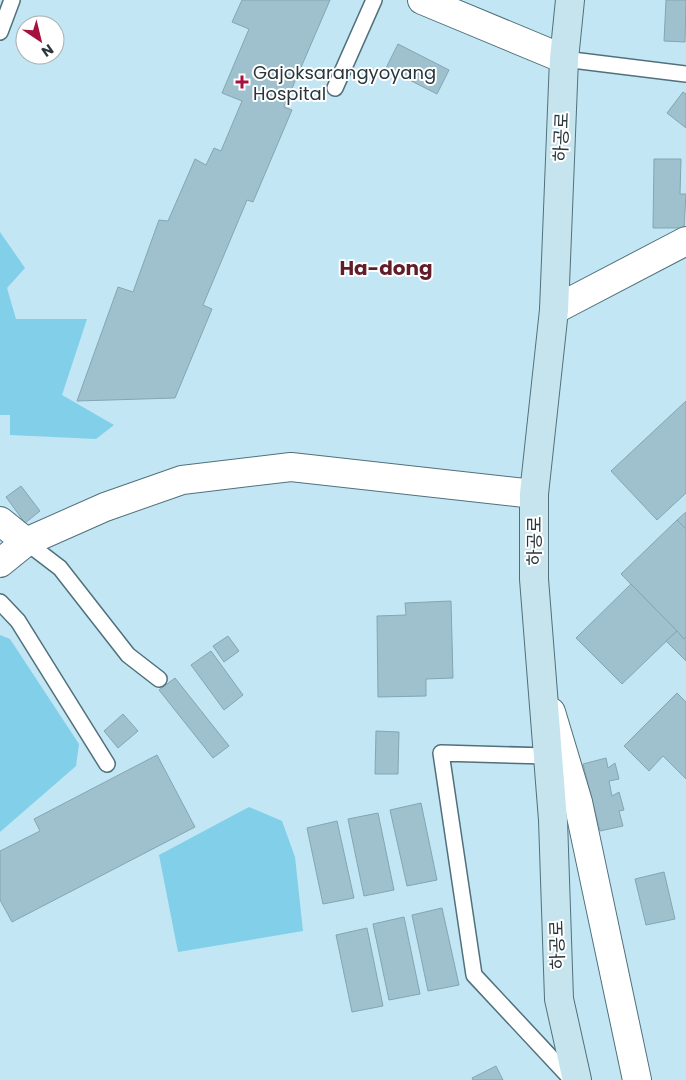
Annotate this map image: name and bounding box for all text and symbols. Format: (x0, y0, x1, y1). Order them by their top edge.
north arrow (15, 15, 65, 65)
text: N (37, 39, 58, 62)
place label: Gajoksarangyoyang Hospital (253, 60, 436, 106)
marker: Gajoksarangyoyang Hospital (235, 75, 249, 89)
street label: 하공로 (548, 112, 574, 162)
district label: Ha-dong (339, 254, 433, 282)
street label: 하공로 (522, 516, 547, 566)
street label: 하공로 (544, 920, 570, 970)

